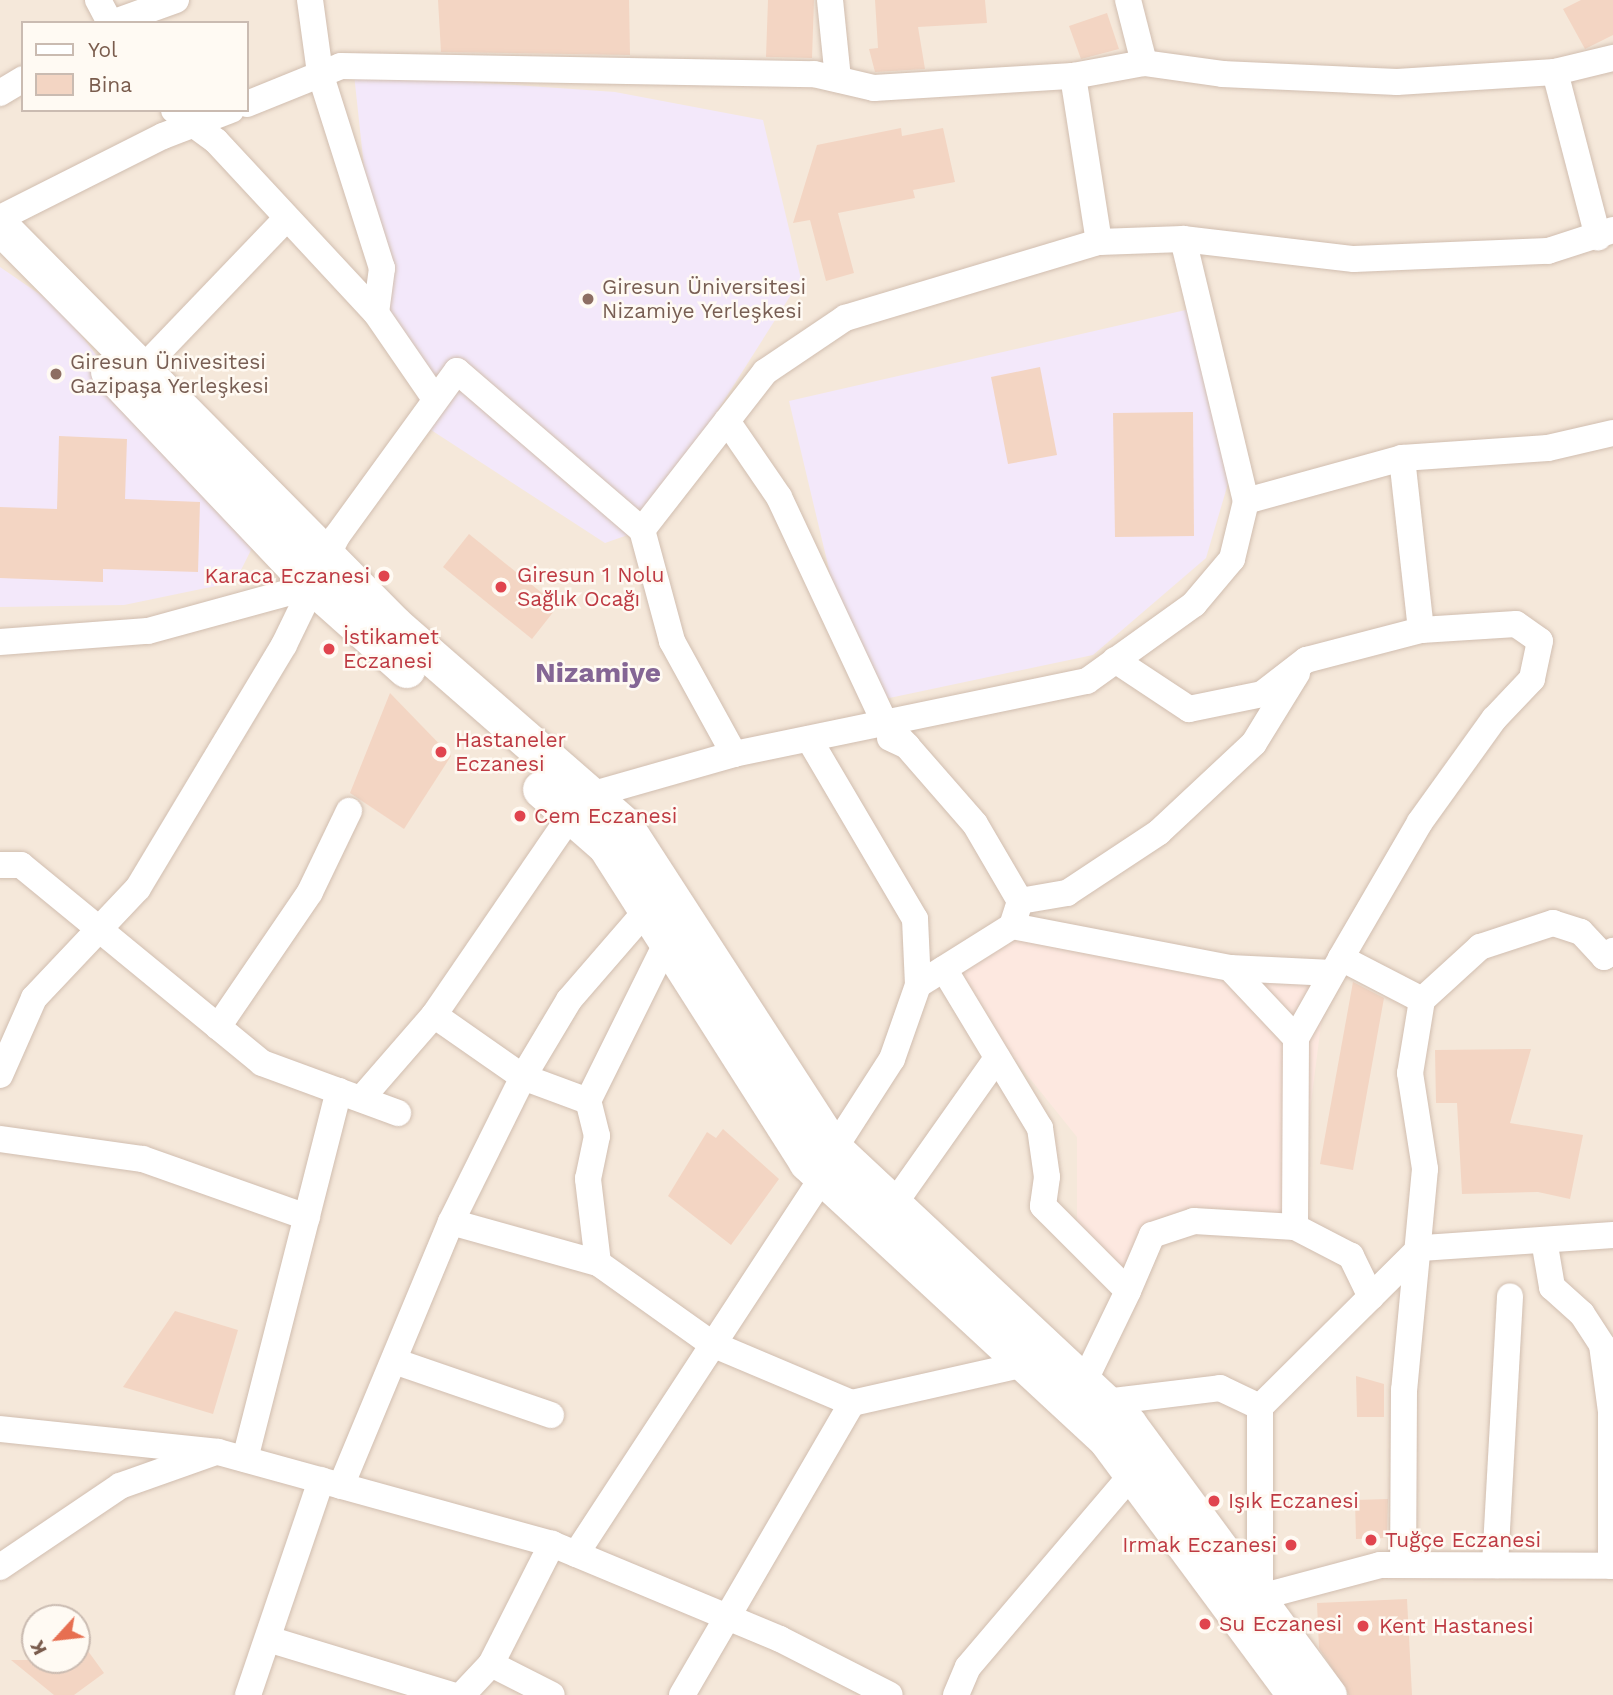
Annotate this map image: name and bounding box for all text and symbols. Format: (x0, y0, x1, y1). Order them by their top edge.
legend (21, 21, 248, 112)
text: Yol (88, 37, 118, 62)
text: Bina (88, 72, 132, 97)
place label: Giresun Üniversitesi Nizamiye Yerleşkesi (602, 274, 806, 324)
marker: Giresun Üniversitesi Nizamiye Yerleşkesi (580, 291, 596, 307)
place label: Giresun Ünivesitesi Gazipaşa Yerleşkesi (70, 349, 270, 399)
marker: Giresun Ünivesitesi Gazipaşa Yerleşkesi (48, 366, 64, 382)
place label: Giresun 1 Nolu Sağlık Ocağı (517, 562, 665, 612)
place label: Karaca Eczanesi (204, 563, 370, 589)
marker: Karaca Eczanesi (376, 568, 392, 584)
marker: Giresun 1 Nolu Sağlık Ocağı (491, 577, 511, 597)
place label: İstikamet Eczanesi (343, 624, 439, 674)
marker: İstikamet Eczanesi (321, 641, 337, 657)
district label: Nizamiye (535, 656, 661, 690)
place label: Hastaneler Eczanesi (455, 727, 566, 777)
marker: Hastaneler Eczanesi (433, 744, 449, 760)
place label: Cem Eczanesi (534, 803, 677, 829)
marker: Cem Eczanesi (512, 808, 528, 824)
place label: Işık Eczanesi (1228, 1488, 1359, 1514)
marker: Işık Eczanesi (1206, 1493, 1222, 1509)
place label: Tuğçe Eczanesi (1385, 1527, 1541, 1553)
place label: Irmak Eczanesi (1122, 1532, 1277, 1558)
marker: Tuğçe Eczanesi (1363, 1532, 1379, 1548)
marker: Irmak Eczanesi (1283, 1537, 1299, 1553)
north arrow (21, 1604, 91, 1674)
place label: Su Eczanesi (1219, 1611, 1342, 1637)
place label: Kent Hastanesi (1379, 1613, 1534, 1639)
marker: Su Eczanesi (1197, 1616, 1213, 1632)
marker: Kent Hastanesi (1353, 1616, 1373, 1636)
text: K (25, 1637, 52, 1659)

